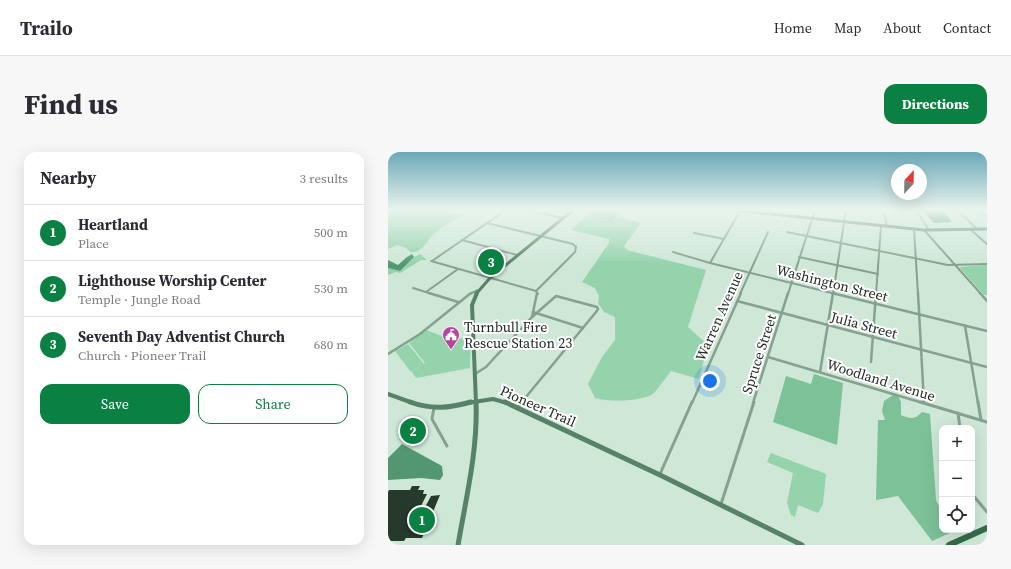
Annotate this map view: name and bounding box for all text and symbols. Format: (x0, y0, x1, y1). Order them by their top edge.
text: Trailo (20, 15, 73, 41)
text: Home (774, 18, 812, 38)
text: Map (834, 18, 861, 38)
text: About (883, 18, 921, 38)
text: Contact (943, 18, 991, 38)
button: Directions (884, 84, 987, 124)
text: Find us (24, 85, 118, 123)
north arrow (891, 164, 927, 200)
text: Nearby (40, 166, 96, 190)
text: 3 results (300, 170, 348, 187)
text: Heartland (78, 214, 148, 235)
text: 1 (49, 224, 57, 241)
text: 500 m (314, 224, 348, 241)
text: Place (78, 235, 109, 252)
pin: 3 (478, 247, 504, 277)
street label: Washington Street (774, 260, 890, 307)
street label: Warren Avenue (690, 268, 748, 364)
text: Lighthouse Worship Center (78, 270, 267, 291)
text: 2 (49, 280, 57, 297)
text: 530 m (314, 280, 348, 297)
text: Temple · Jungle Road (78, 291, 201, 308)
street label: Julia Street (828, 306, 900, 344)
street label: Spruce Street (737, 311, 781, 396)
place label: Turnbull Fire Rescue Station 23 (464, 317, 572, 353)
public building icon: Turnbull Fire Rescue Station 23 (441, 325, 461, 350)
text: Seventh Day Adventist Church (78, 326, 285, 347)
text: 3 (49, 336, 57, 353)
text: 680 m (314, 336, 348, 353)
text: Church · Pioneer Trail (78, 347, 206, 364)
street label: Woodland Avenue (824, 354, 938, 406)
your location (700, 371, 720, 391)
street label: Pioneer Trail (497, 380, 579, 432)
button: Save (40, 384, 190, 424)
button: Share (198, 384, 348, 424)
pin: 2 (400, 416, 426, 446)
map controls (939, 425, 975, 533)
button: + (939, 425, 975, 461)
button: − (939, 461, 975, 497)
button: locate (939, 497, 975, 533)
pin: 1 (409, 505, 435, 535)

